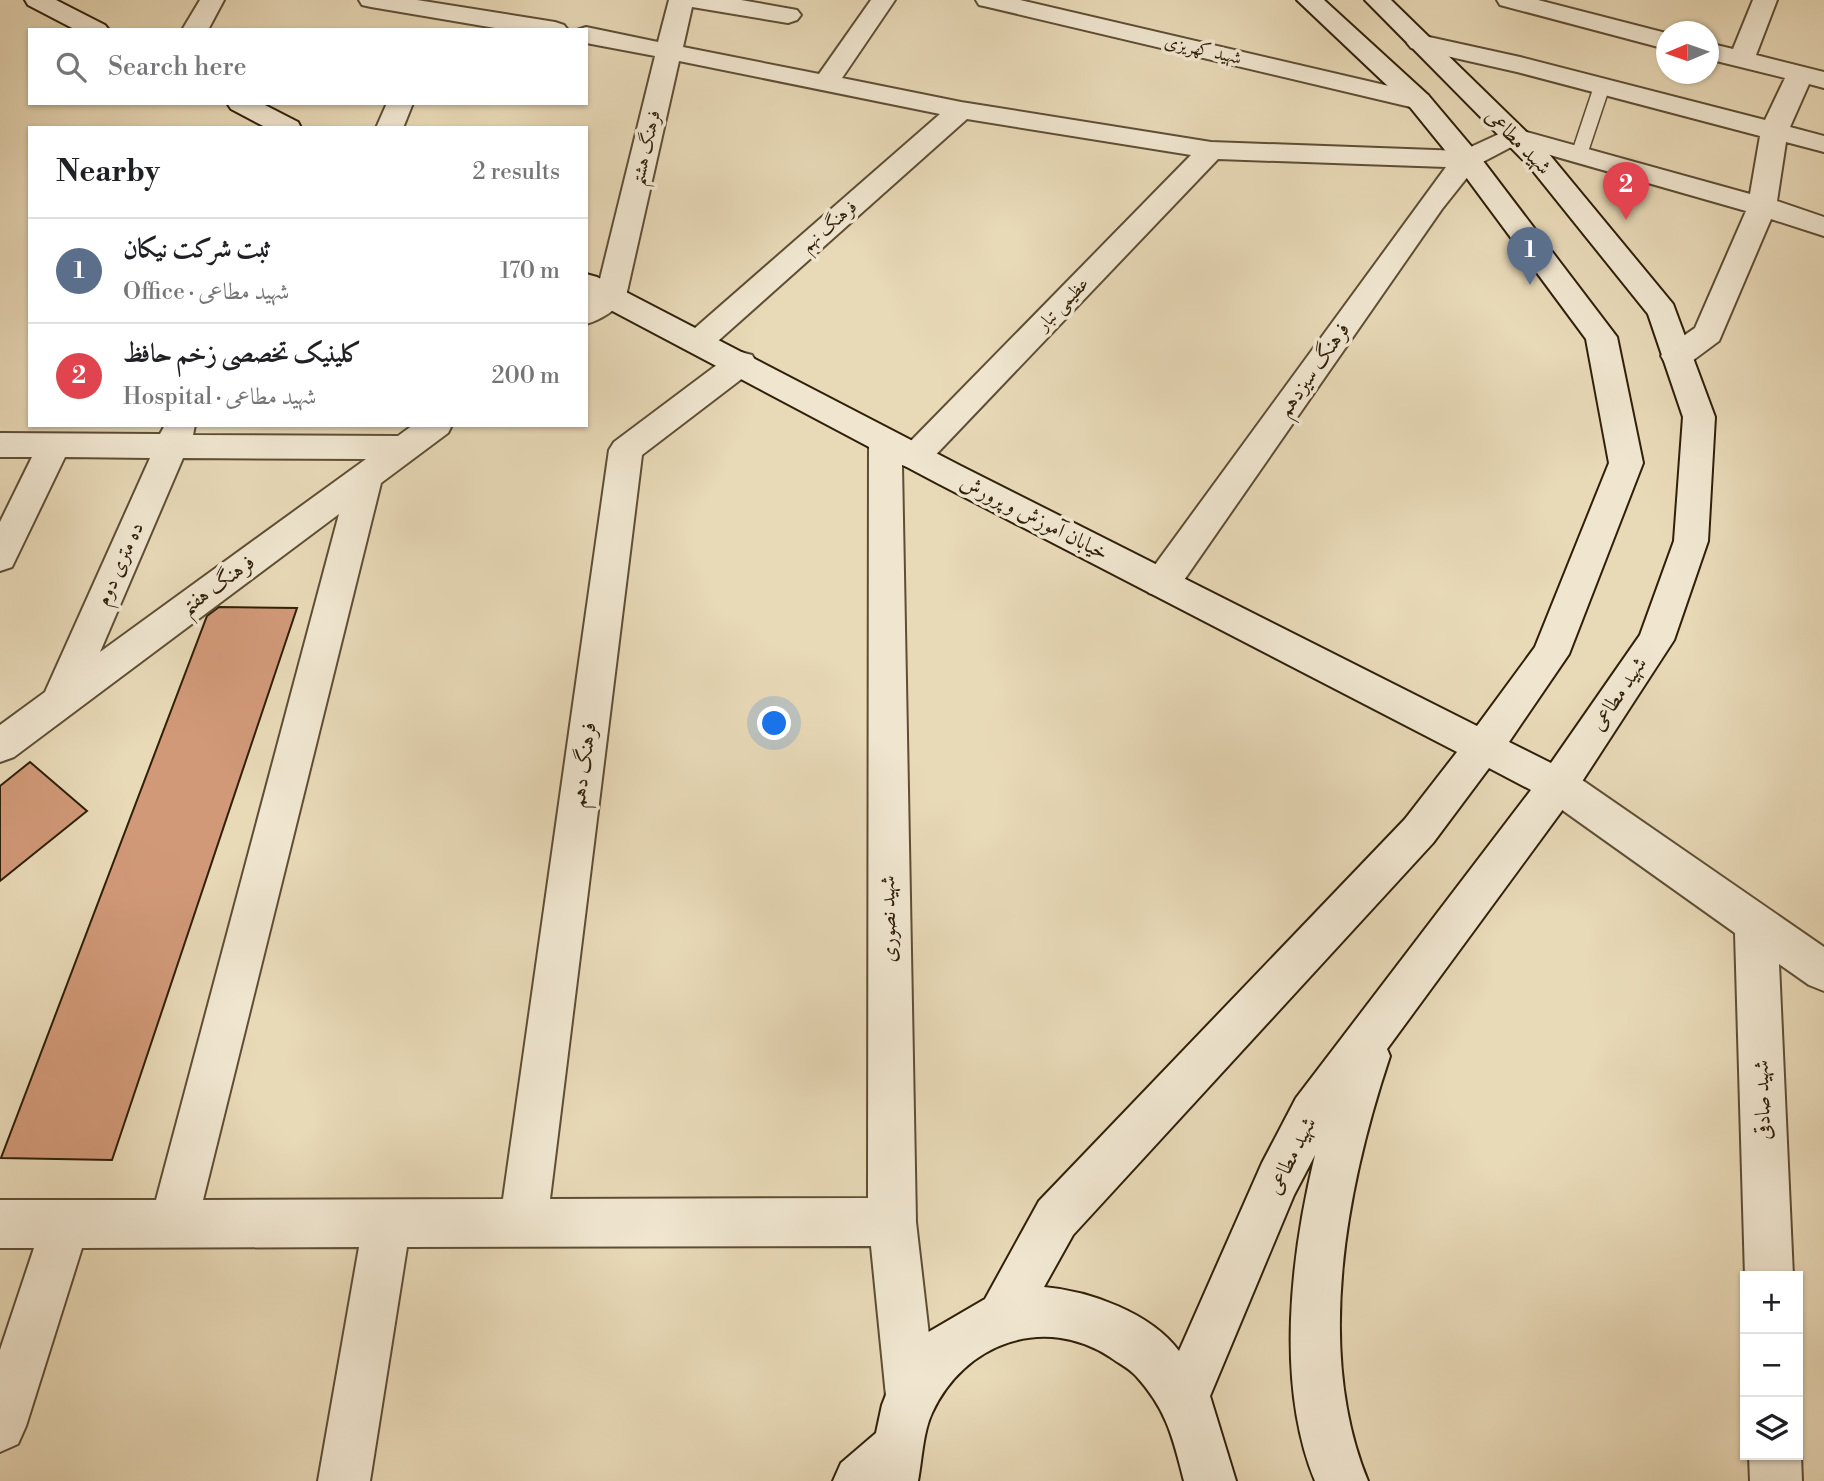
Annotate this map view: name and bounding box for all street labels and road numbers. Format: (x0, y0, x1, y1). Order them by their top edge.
street label: شهید کهریزی (1162, 30, 1244, 70)
street label: شهید مطاعی (1479, 103, 1557, 181)
street label: فرهنگ هشتم (625, 108, 672, 189)
street label: فرهنگ نهم (795, 195, 865, 260)
street label: عظیمی تبار (1031, 272, 1094, 337)
street label: فرهنگ سیزدهم (1271, 317, 1361, 426)
street label: خیابان آموزش و پرورش (956, 469, 1113, 567)
street label: ده متری دوم (90, 518, 154, 612)
street label: فرهنگ هفتم (175, 549, 264, 626)
street label: شهید مطاعی (1585, 652, 1653, 736)
street label: فرهنگ دهم (564, 720, 609, 810)
street label: شهید نصوری (875, 875, 903, 963)
street label: شهید صادقی (1749, 1060, 1777, 1140)
street label: شهید مطاعی (1262, 1113, 1322, 1199)

